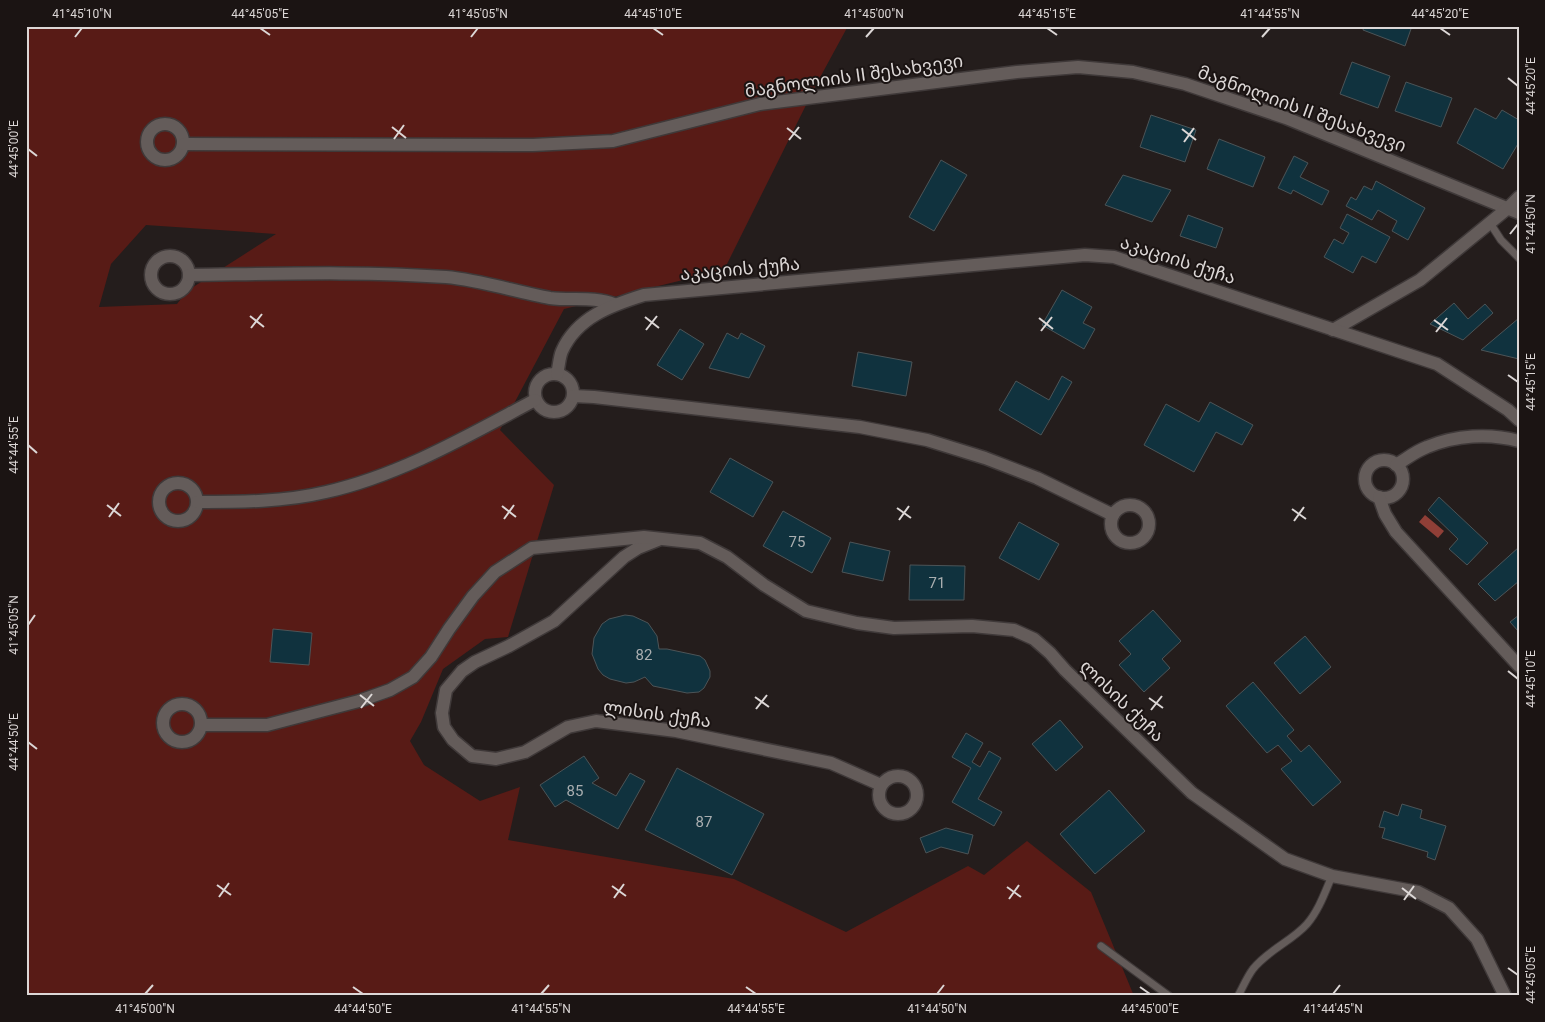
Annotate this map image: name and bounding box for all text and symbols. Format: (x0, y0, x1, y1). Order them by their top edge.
text: 41°45'10"N (52, 7, 112, 21)
text: 44°45'05"E (231, 7, 289, 21)
text: 41°45'05"N (448, 7, 508, 21)
text: 44°45'10"E (624, 7, 682, 21)
text: 41°45'00"N (844, 7, 904, 21)
text: 44°45'15"E (1018, 7, 1076, 21)
text: 41°44'55"N (1240, 7, 1300, 21)
text: 44°45'20"E (1411, 7, 1469, 21)
street label: მაგნოლიის II შესახვევი (743, 50, 965, 102)
text: 44°45'20"E (1524, 57, 1538, 115)
street label: მაგნოლიის II შესახვევი (1195, 61, 1409, 157)
text: 44°45'00"E (7, 120, 21, 178)
text: 41°44'50"N (1524, 194, 1538, 254)
street label: აკაციის ქუჩა (1118, 231, 1238, 289)
street label: აკაციის ქუჩა (679, 253, 801, 285)
text: 44°45'15"E (1524, 353, 1538, 411)
text: 44°44'55"E (7, 416, 21, 474)
house number: 75 (789, 533, 805, 551)
house number: 71 (929, 574, 945, 592)
text: 41°45'05"N (7, 595, 21, 655)
house number: 82 (636, 646, 652, 664)
text: 44°45'10"E (1524, 650, 1538, 708)
street label: ლისის ქუჩა (1075, 655, 1169, 747)
street label: ლისის ქუჩა (602, 696, 712, 732)
text: 44°44'50"E (7, 713, 21, 771)
house number: 85 (567, 782, 583, 800)
house number: 87 (696, 813, 712, 831)
text: 44°45'05"E (1524, 946, 1538, 1004)
text: 41°45'00"N (115, 1002, 175, 1016)
text: 44°44'50"E (334, 1002, 392, 1016)
text: 41°44'55"N (511, 1002, 571, 1016)
text: 44°44'55"E (727, 1002, 785, 1016)
text: 41°44'50"N (907, 1002, 967, 1016)
text: 44°45'00"E (1121, 1002, 1179, 1016)
text: 41°44'45"N (1303, 1002, 1363, 1016)

